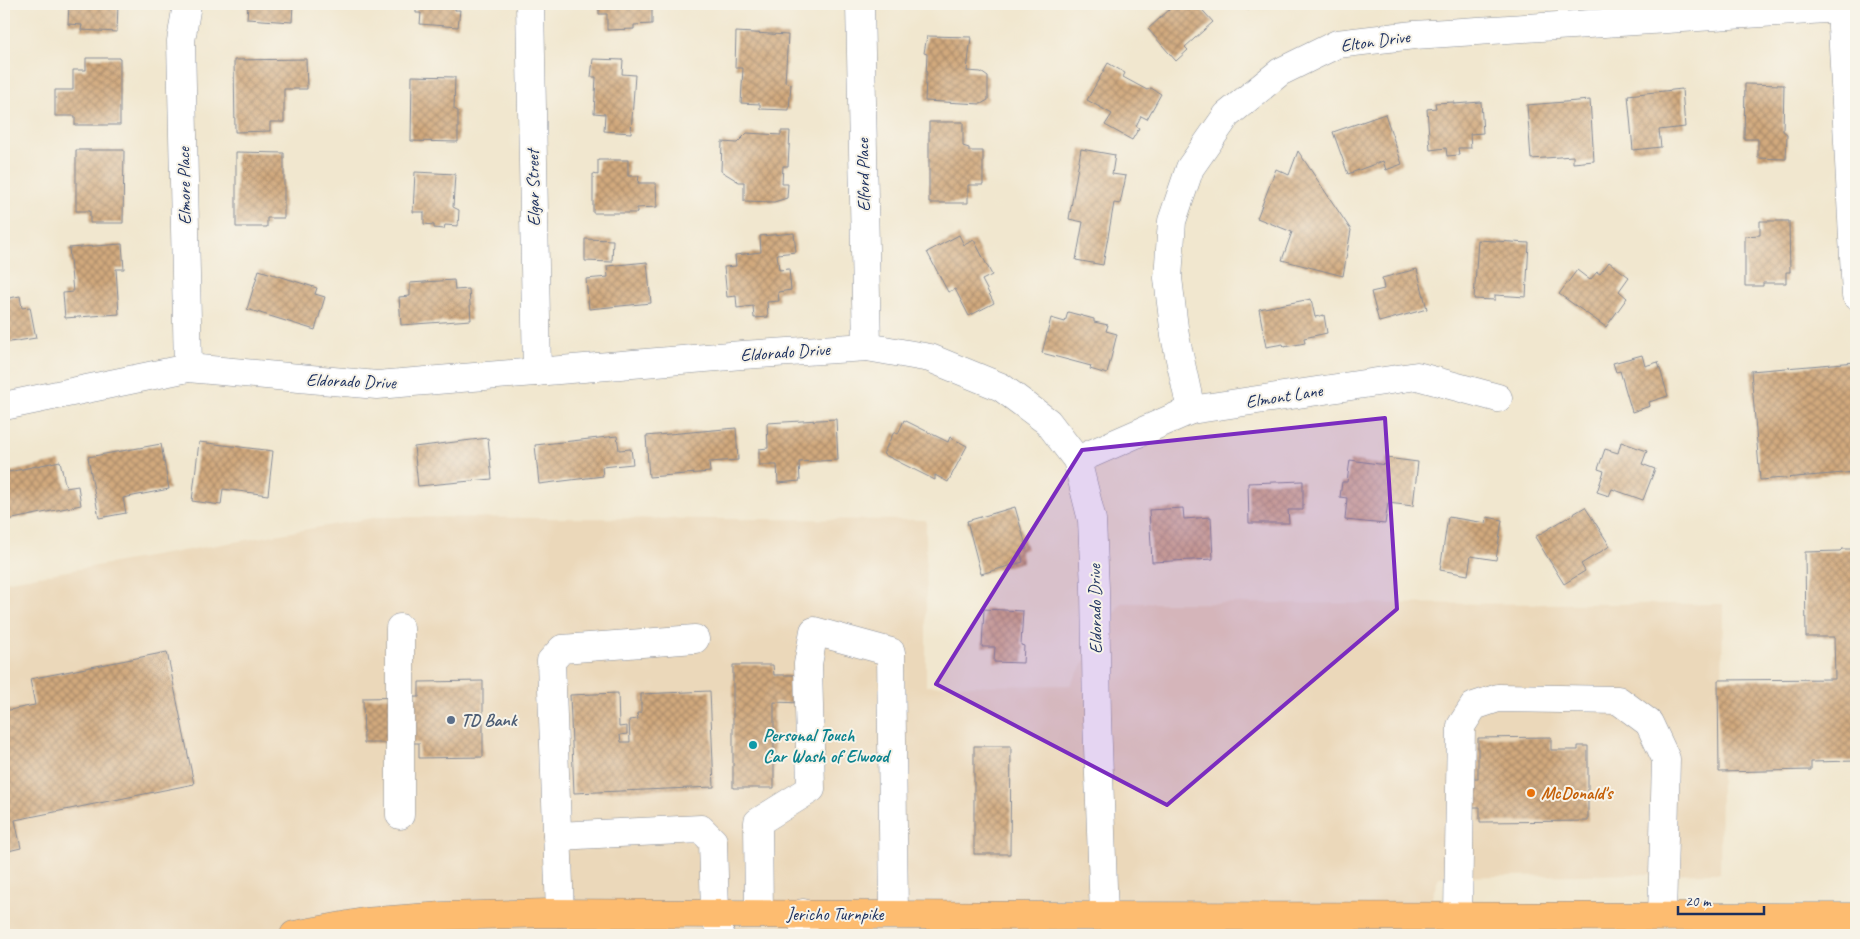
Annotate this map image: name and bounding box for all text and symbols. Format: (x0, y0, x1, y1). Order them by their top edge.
street label: Elton Drive (1339, 25, 1412, 57)
street label: Elford Place (851, 137, 875, 212)
street label: Elmore Place (172, 146, 196, 225)
street label: Elgar Street (521, 146, 545, 227)
street label: Eldorado Drive (740, 338, 832, 366)
street label: Eldorado Drive (306, 368, 397, 394)
street label: Elmont Lane (1244, 379, 1325, 413)
street label: Eldorado Drive (1083, 563, 1107, 654)
place label: TD Bank (461, 709, 519, 731)
marker: TD Bank (445, 714, 457, 726)
place label: Personal Touch Car Wash of Elwood (763, 724, 891, 767)
marker: Personal Touch Car Wash of Elwood (747, 739, 759, 751)
place label: McDonald's (1541, 782, 1614, 804)
marker: McDonald's (1525, 787, 1537, 799)
scale bar (1678, 884, 1764, 916)
text: 20 m (1685, 892, 1712, 911)
street label: Jericho Turnpike (786, 903, 884, 925)

